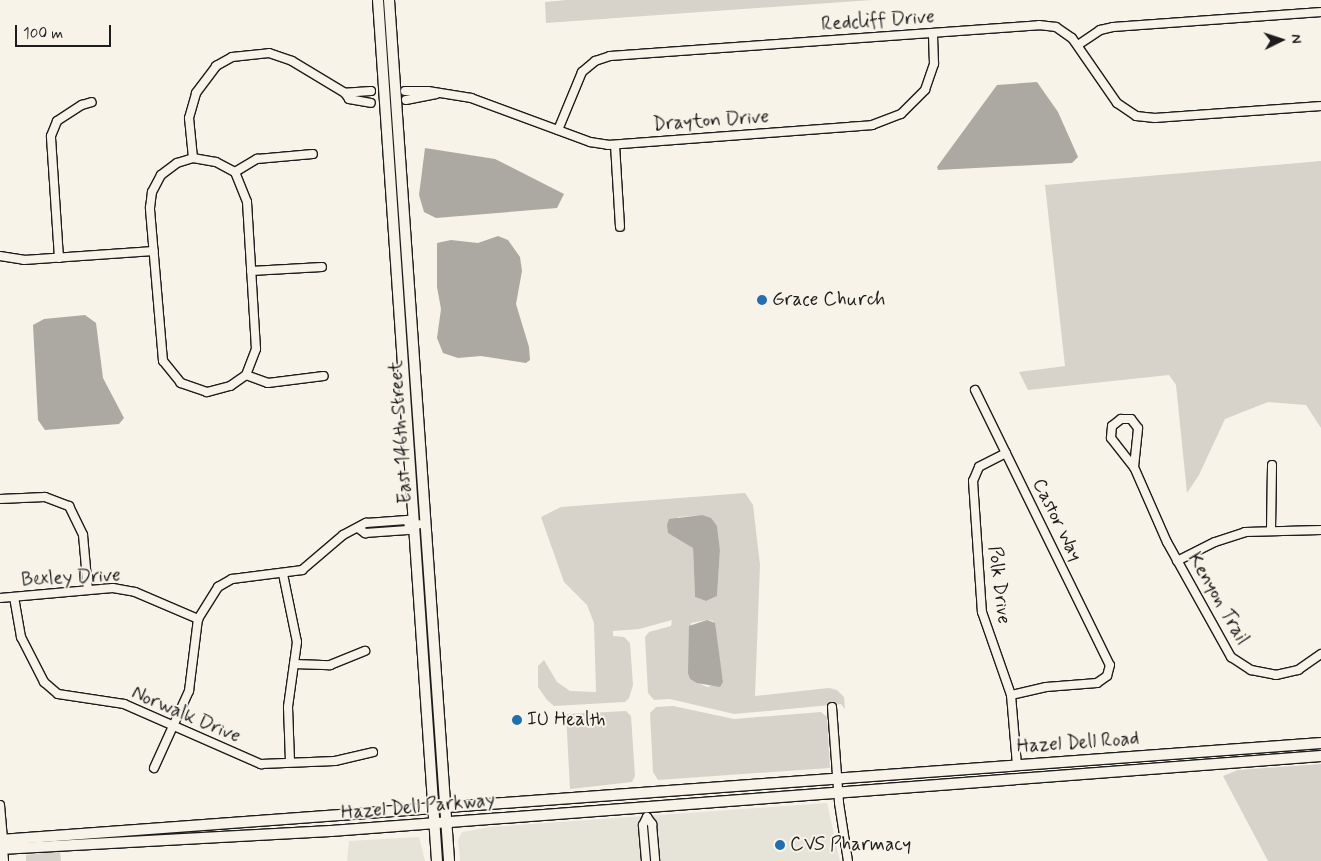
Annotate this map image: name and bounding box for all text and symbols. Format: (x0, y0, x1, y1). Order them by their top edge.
street label: Redcliff Drive (821, 6, 935, 36)
scale bar (18, 15, 114, 47)
north arrow (1256, 15, 1306, 65)
text: 100 m (23, 24, 63, 44)
text: N (1287, 34, 1305, 44)
street label: Drayton Drive (653, 106, 769, 136)
place label: Grace Church (772, 289, 883, 311)
marker: Grace Church (756, 294, 768, 306)
street label: East 146th Street (385, 360, 417, 504)
street label: Castor Way (1026, 473, 1088, 567)
street label: Polk Drive (983, 545, 1015, 625)
street label: Kenyon Trail (1183, 551, 1253, 647)
street label: Bexley Drive (21, 564, 121, 592)
street label: Norwalk Drive (129, 682, 243, 748)
place label: IU Health (527, 709, 606, 731)
marker: IU Health (511, 714, 523, 726)
street label: Hazel Dell Road (1016, 727, 1140, 759)
street label: Hazel Dell Parkway (340, 789, 496, 825)
place label: CVS Pharmacy (790, 834, 911, 856)
marker: CVS Pharmacy (774, 839, 786, 851)

